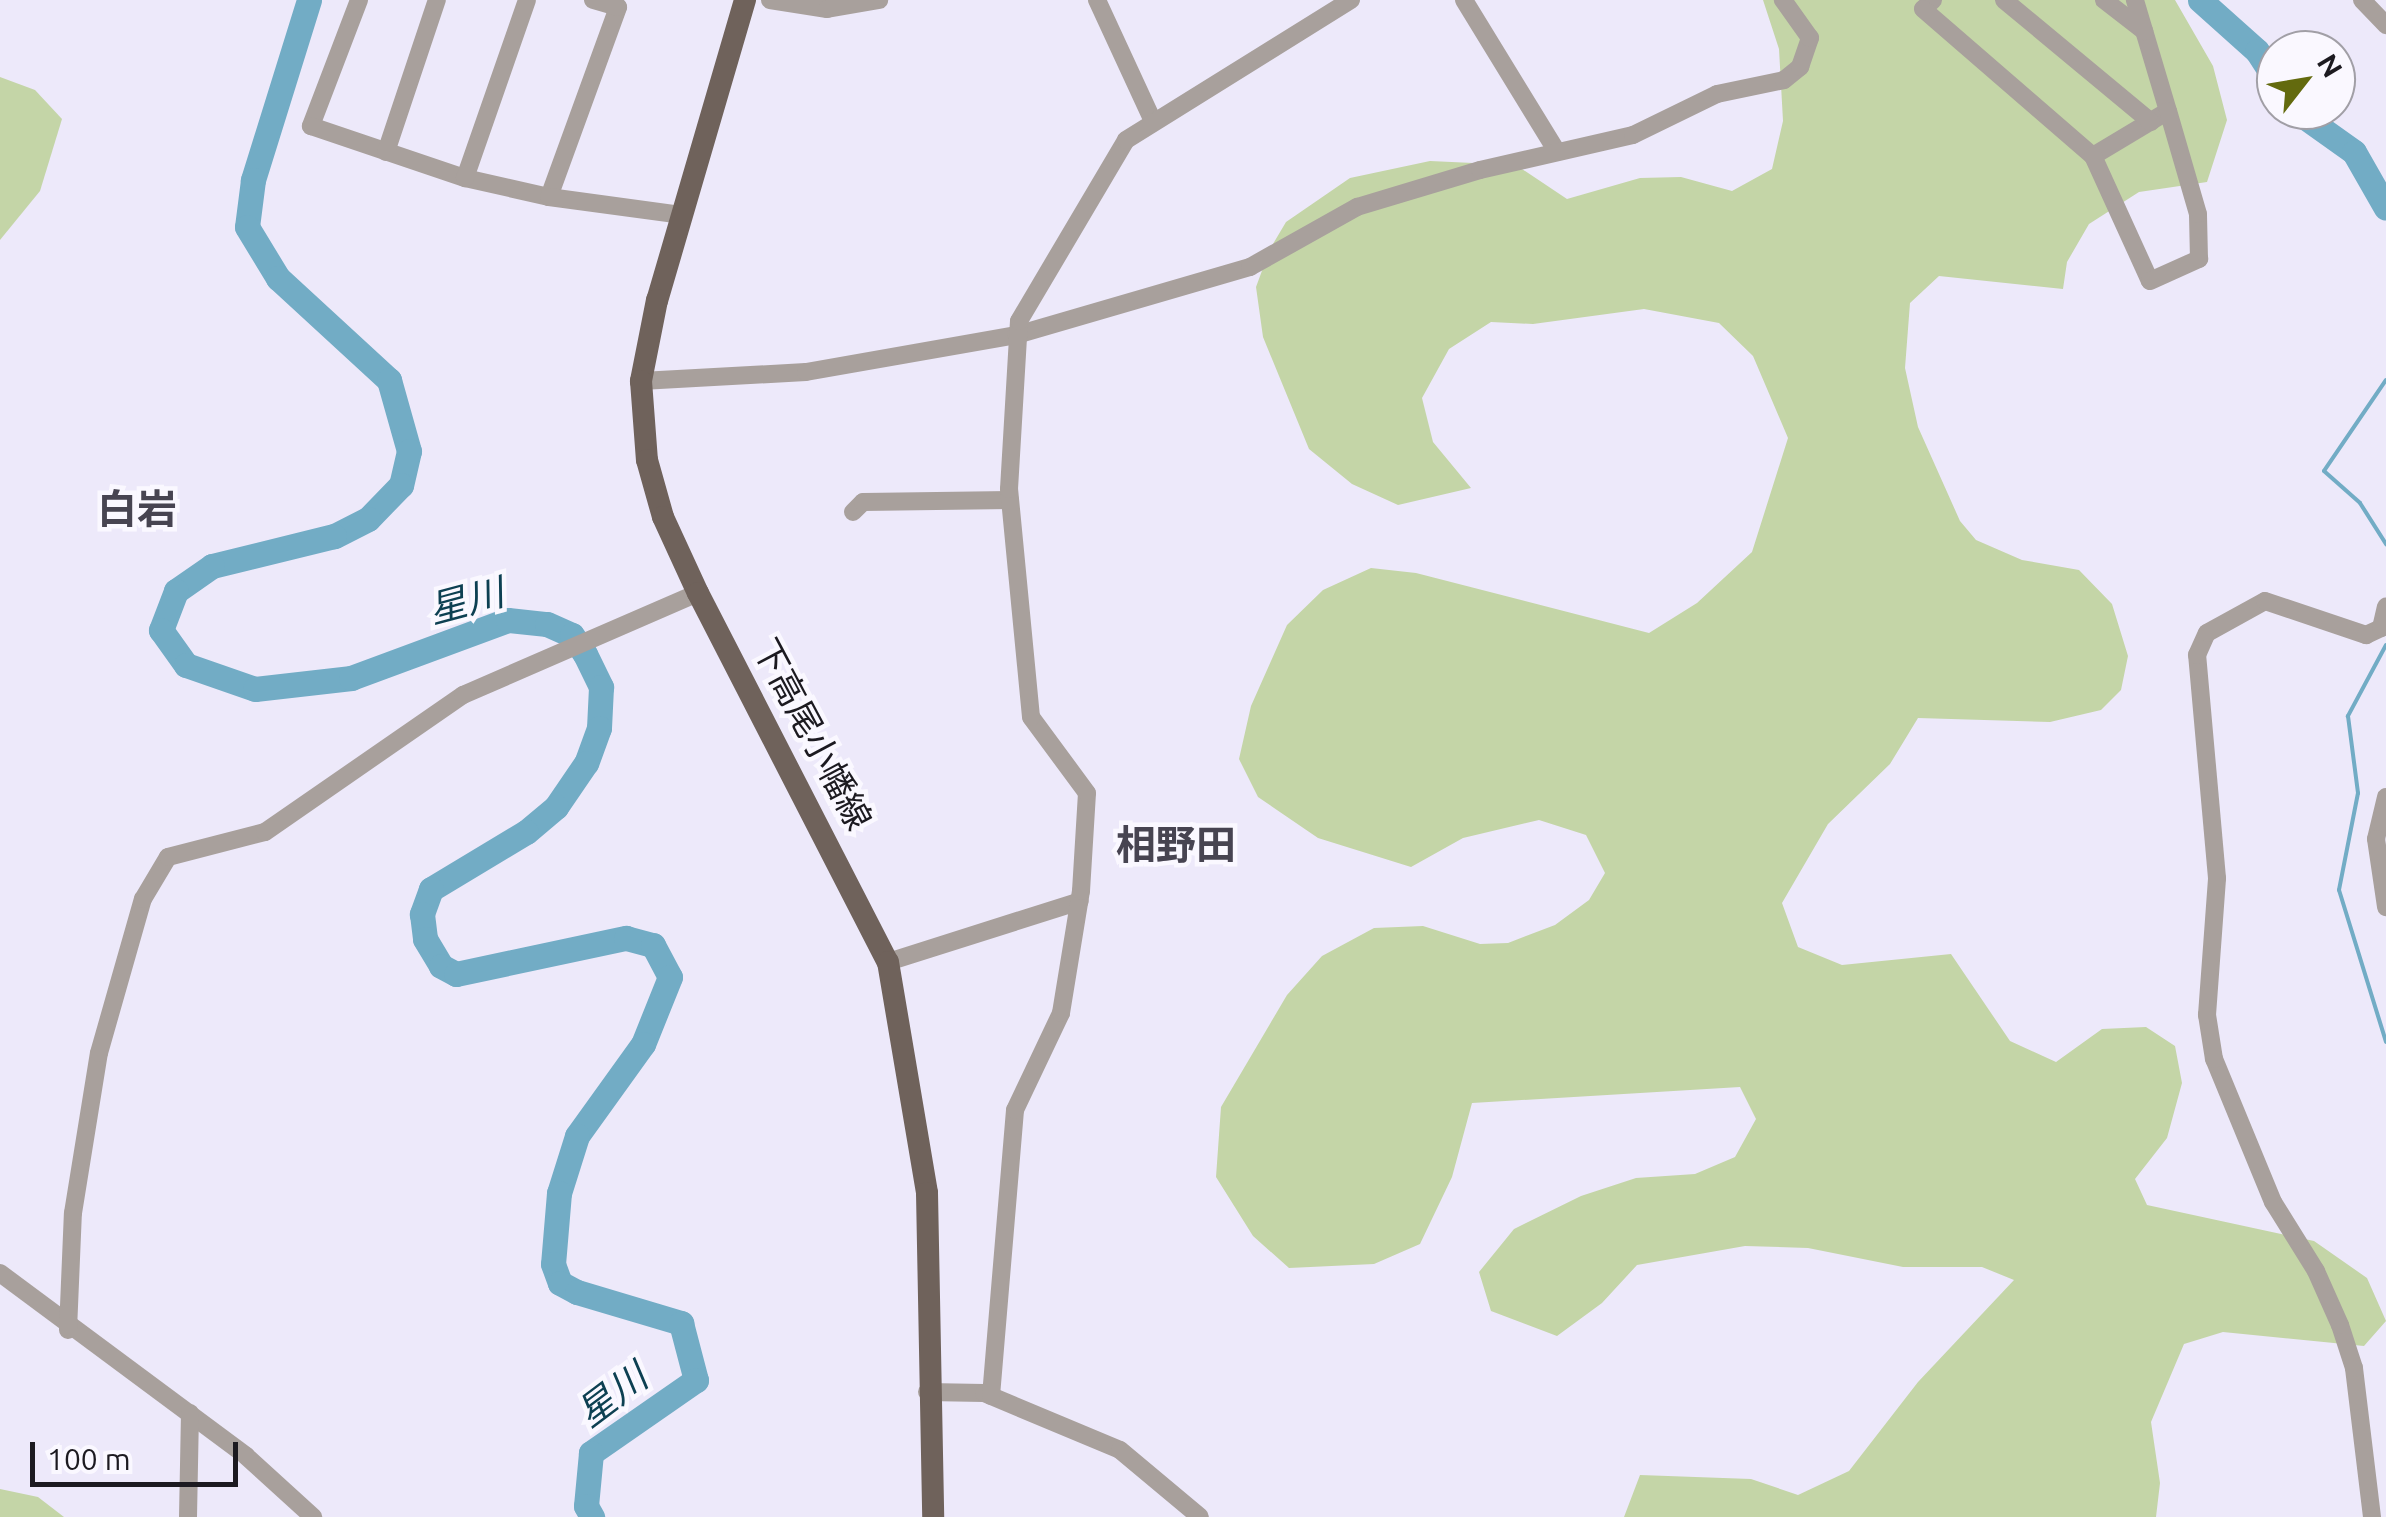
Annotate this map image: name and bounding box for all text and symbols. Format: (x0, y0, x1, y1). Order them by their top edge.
north arrow (2256, 30, 2356, 130)
text: N (2312, 48, 2349, 82)
district label: 白岩 (97, 485, 177, 533)
water label: 星川 (423, 569, 509, 633)
street label: 下高尾小幡線 (745, 631, 881, 837)
district label: 相野田 (1116, 821, 1236, 869)
water label: 星川 (568, 1354, 656, 1436)
scale bar (35, 1422, 242, 1484)
text: 100 m (47, 1442, 131, 1476)

